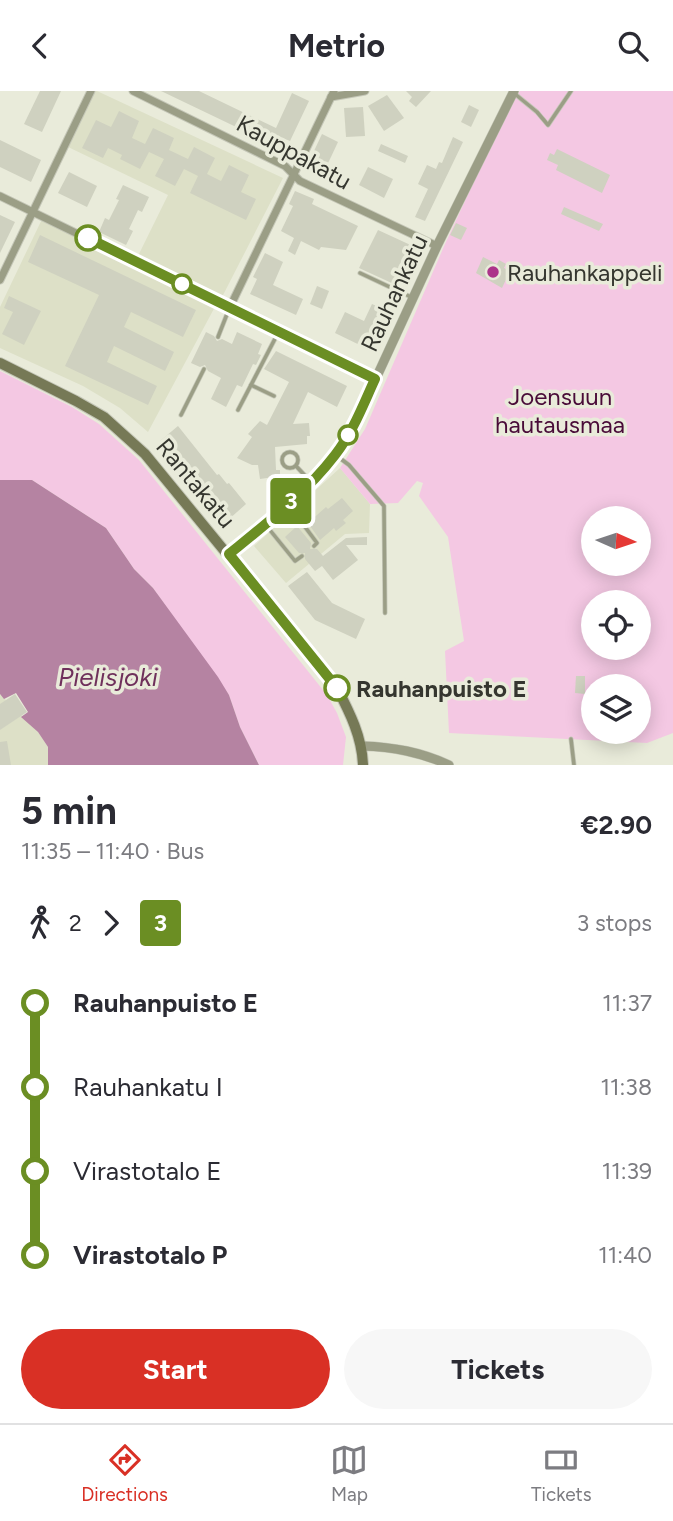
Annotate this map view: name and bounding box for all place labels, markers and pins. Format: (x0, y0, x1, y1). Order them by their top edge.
unlabelled marker (75, 225, 101, 251)
place label: Rauhankappeli (507, 258, 663, 287)
marker: Rauhankappeli (485, 264, 501, 280)
unlabelled marker (172, 274, 192, 294)
unlabelled marker (338, 425, 358, 445)
place label: Rauhanpuisto E (356, 674, 527, 703)
marker: Rauhanpuisto E (324, 675, 350, 701)

